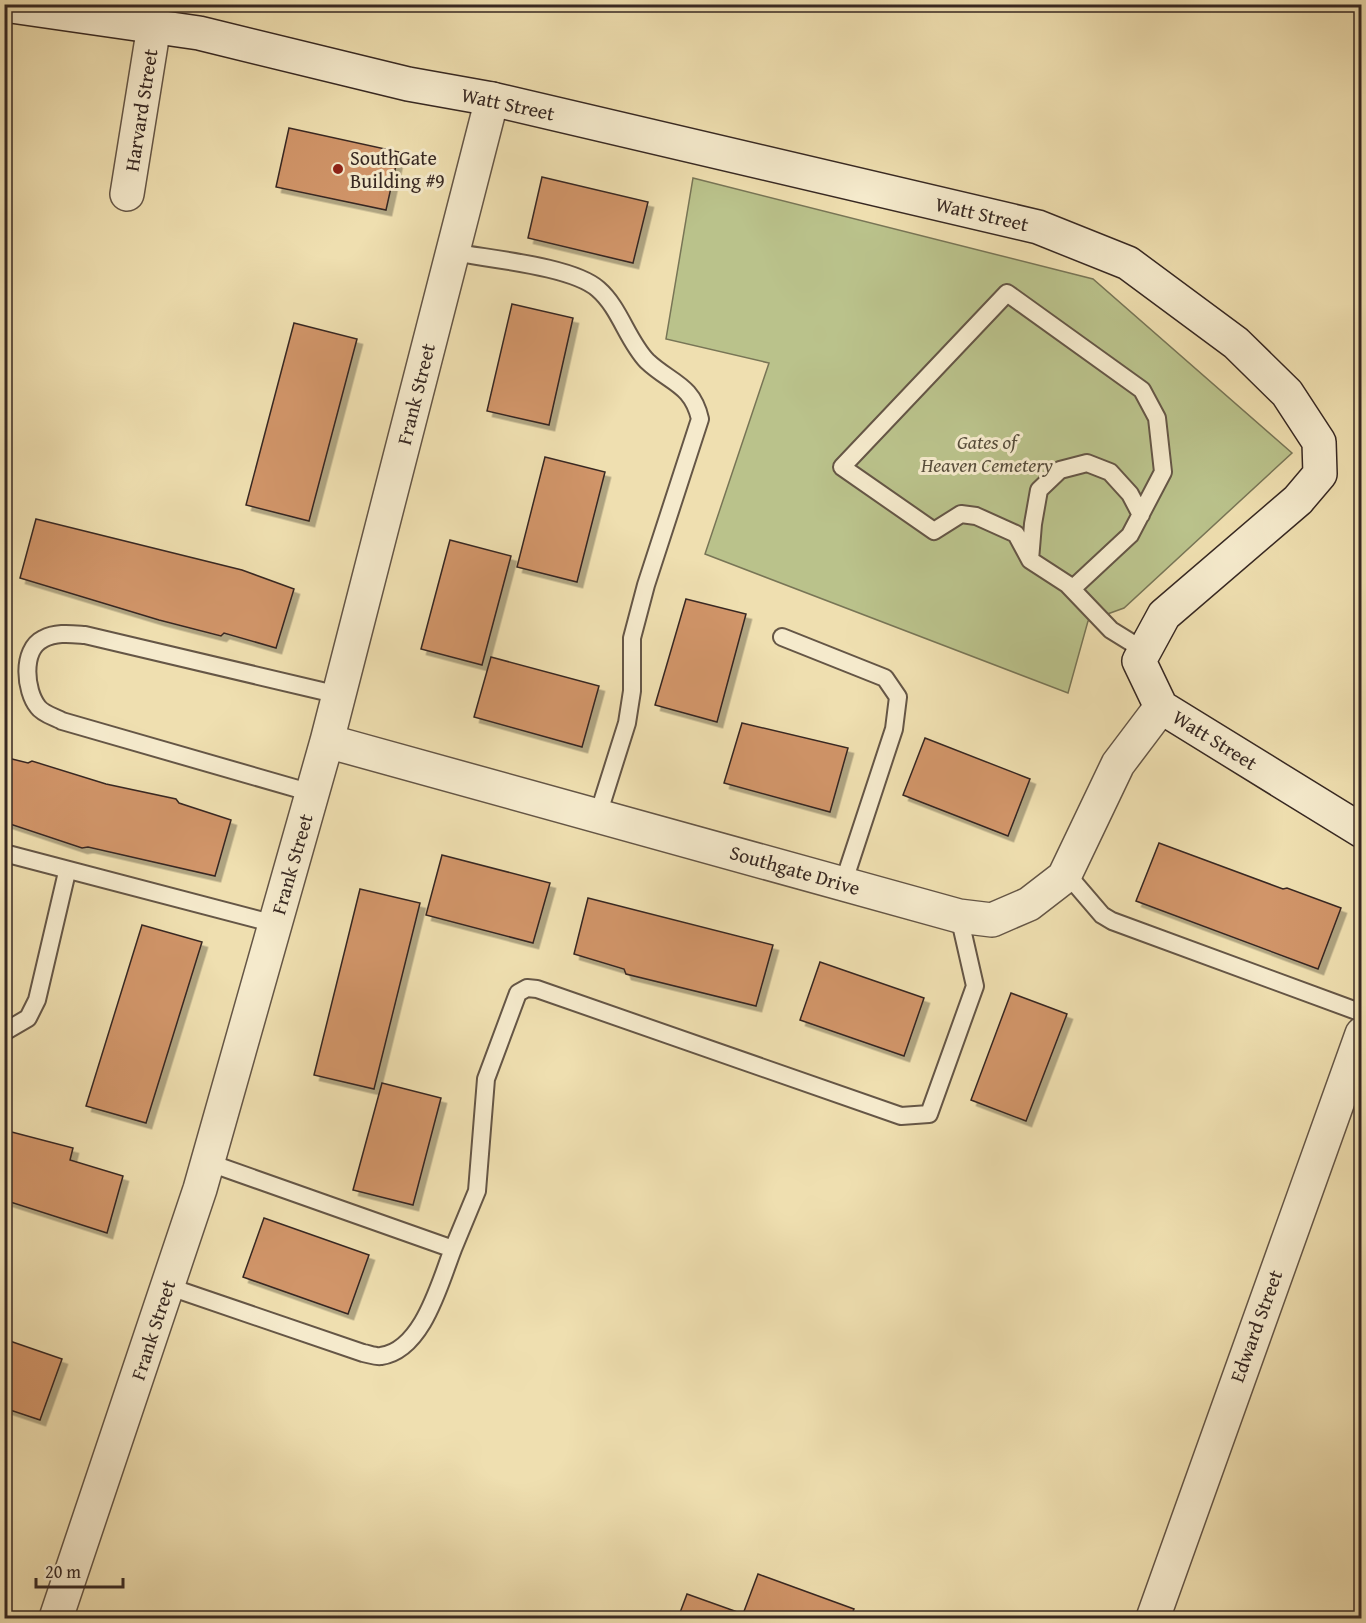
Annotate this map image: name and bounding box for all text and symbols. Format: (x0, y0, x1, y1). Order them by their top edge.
street label: Harvard Street (117, 47, 165, 173)
street label: Watt Street (459, 79, 557, 128)
place label: SouthGate Building #9 (350, 143, 445, 195)
marker: SouthGate Building #9 (331, 162, 345, 176)
street label: Watt Street (933, 189, 1032, 238)
street label: Frank Street (389, 340, 442, 448)
park label: Gates of Heaven Cemetery (920, 427, 1053, 479)
street label: Watt Street (1167, 702, 1263, 777)
street label: Frank Street (263, 810, 320, 918)
street label: Southgate Drive (727, 837, 864, 902)
street label: Edward Street (1222, 1265, 1289, 1386)
street label: Frank Street (123, 1276, 182, 1384)
scale bar (36, 1551, 123, 1589)
text: 20 m (45, 1558, 81, 1585)

